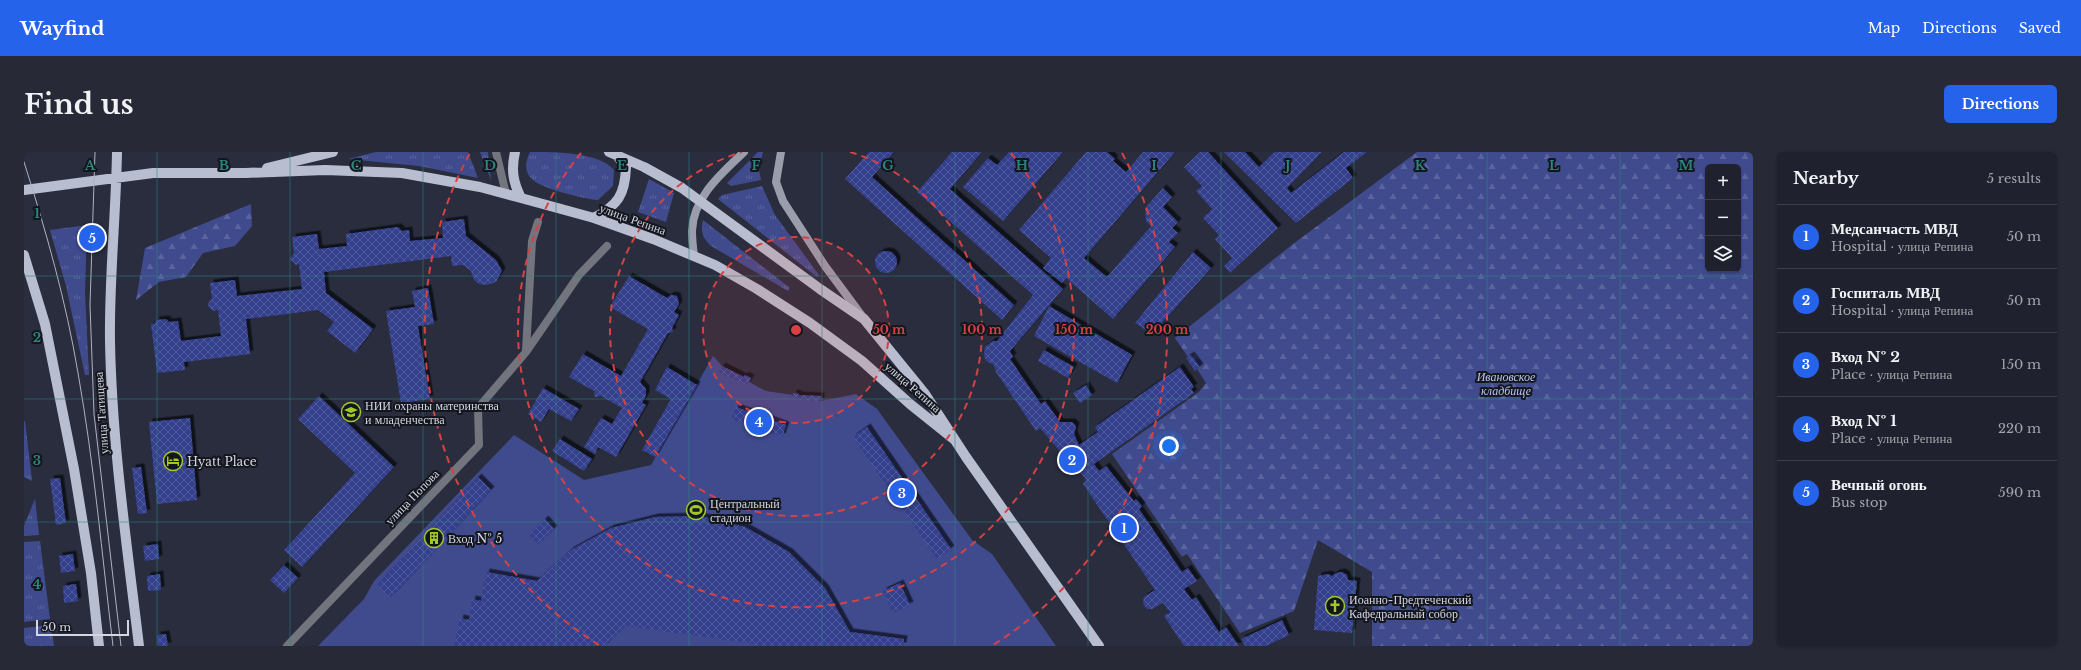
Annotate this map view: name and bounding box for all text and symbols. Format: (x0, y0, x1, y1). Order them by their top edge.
text: Wayfind (20, 17, 105, 40)
text: Map (1868, 19, 1900, 37)
text: Directions (1922, 19, 1997, 37)
text: Saved (2019, 19, 2061, 37)
button: Directions (1944, 85, 2057, 123)
text: Find us (24, 87, 134, 122)
text: A (84, 157, 96, 174)
text: B (219, 157, 229, 174)
text: C (351, 157, 362, 174)
text: D (484, 157, 496, 174)
text: E (617, 157, 627, 174)
text: F (752, 157, 761, 174)
text: G (882, 157, 894, 174)
text: H (1016, 157, 1028, 174)
text: I (1151, 157, 1157, 174)
text: J (1282, 157, 1291, 174)
text: K (1415, 157, 1426, 174)
text: L (1549, 157, 1559, 174)
text: M (1679, 157, 1694, 174)
map controls (1705, 164, 1741, 272)
button: + (1705, 164, 1741, 200)
text: Nearby (1793, 168, 1859, 189)
text: 5 results (1987, 170, 2041, 187)
street label: улица Репина (598, 200, 669, 238)
button: − (1705, 200, 1741, 236)
text: 1 (34, 205, 40, 222)
text: Медсанчасть МВД (1831, 219, 1958, 238)
pin: 5 (79, 223, 105, 253)
text: 1 (1803, 228, 1809, 245)
text: 50 m (2007, 228, 2041, 245)
button: layers (1705, 236, 1741, 272)
text: Hospital · улица Репина (1831, 238, 1973, 255)
text: Госпиталь МВД (1831, 283, 1940, 302)
text: 2 (1802, 292, 1810, 309)
text: 50 m (2007, 292, 2041, 309)
text: Hospital · улица Репина (1831, 302, 1973, 319)
text: 50 m (873, 322, 906, 337)
text: 100 m (962, 322, 1003, 337)
text: 150 m (1055, 322, 1094, 337)
text: 200 m (1146, 322, 1189, 337)
centre of rings (789, 323, 803, 337)
text: 2 (33, 329, 41, 346)
text: Вход № 2 (1831, 347, 1900, 366)
text: 3 (1802, 356, 1810, 373)
text: 150 m (2001, 356, 2041, 373)
street label: улица Репина (882, 359, 945, 416)
text: Place · улица Репина (1831, 366, 1952, 383)
park label: Ивановское кладбище (1476, 369, 1536, 398)
street label: улица Татищева (91, 371, 111, 455)
place label: НИИ охраны материнства и младенчества (365, 398, 499, 427)
school or university icon: НИИ охраны материнства и младенчества (340, 401, 362, 423)
pin: 4 (746, 407, 772, 437)
text: Вход № 1 (1831, 411, 1897, 430)
text: 4 (1802, 420, 1810, 437)
text: 220 m (1998, 420, 2041, 437)
text: Place · улица Репина (1831, 430, 1952, 447)
your location (1159, 436, 1179, 456)
pin: 2 (1059, 445, 1085, 475)
hotel icon: Hyatt Place (162, 450, 184, 472)
text: 3 (33, 452, 41, 469)
place label: Hyatt Place (187, 454, 257, 469)
street label: улица Попова (382, 466, 443, 528)
text: Вечный огонь (1831, 475, 1927, 494)
pin: 3 (889, 478, 915, 508)
text: 5 (1802, 484, 1810, 501)
text: 590 m (1998, 484, 2041, 501)
text: Bus stop (1831, 494, 1887, 511)
place label: Центральный стадион (710, 496, 780, 525)
sports icon: Центральный стадион (685, 499, 707, 521)
pin: 1 (1111, 513, 1137, 543)
building icon: Вход № 5 (423, 527, 445, 549)
place label: Вход № 5 (448, 531, 502, 546)
text: 4 (33, 576, 42, 593)
place label: Иоанно-Предтеченский Кафедральный собор (1349, 592, 1472, 621)
church icon: Иоанно-Предтеченский Кафедральный собор (1324, 595, 1346, 617)
scale bar (36, 618, 129, 637)
text: 50 m (42, 620, 71, 634)

